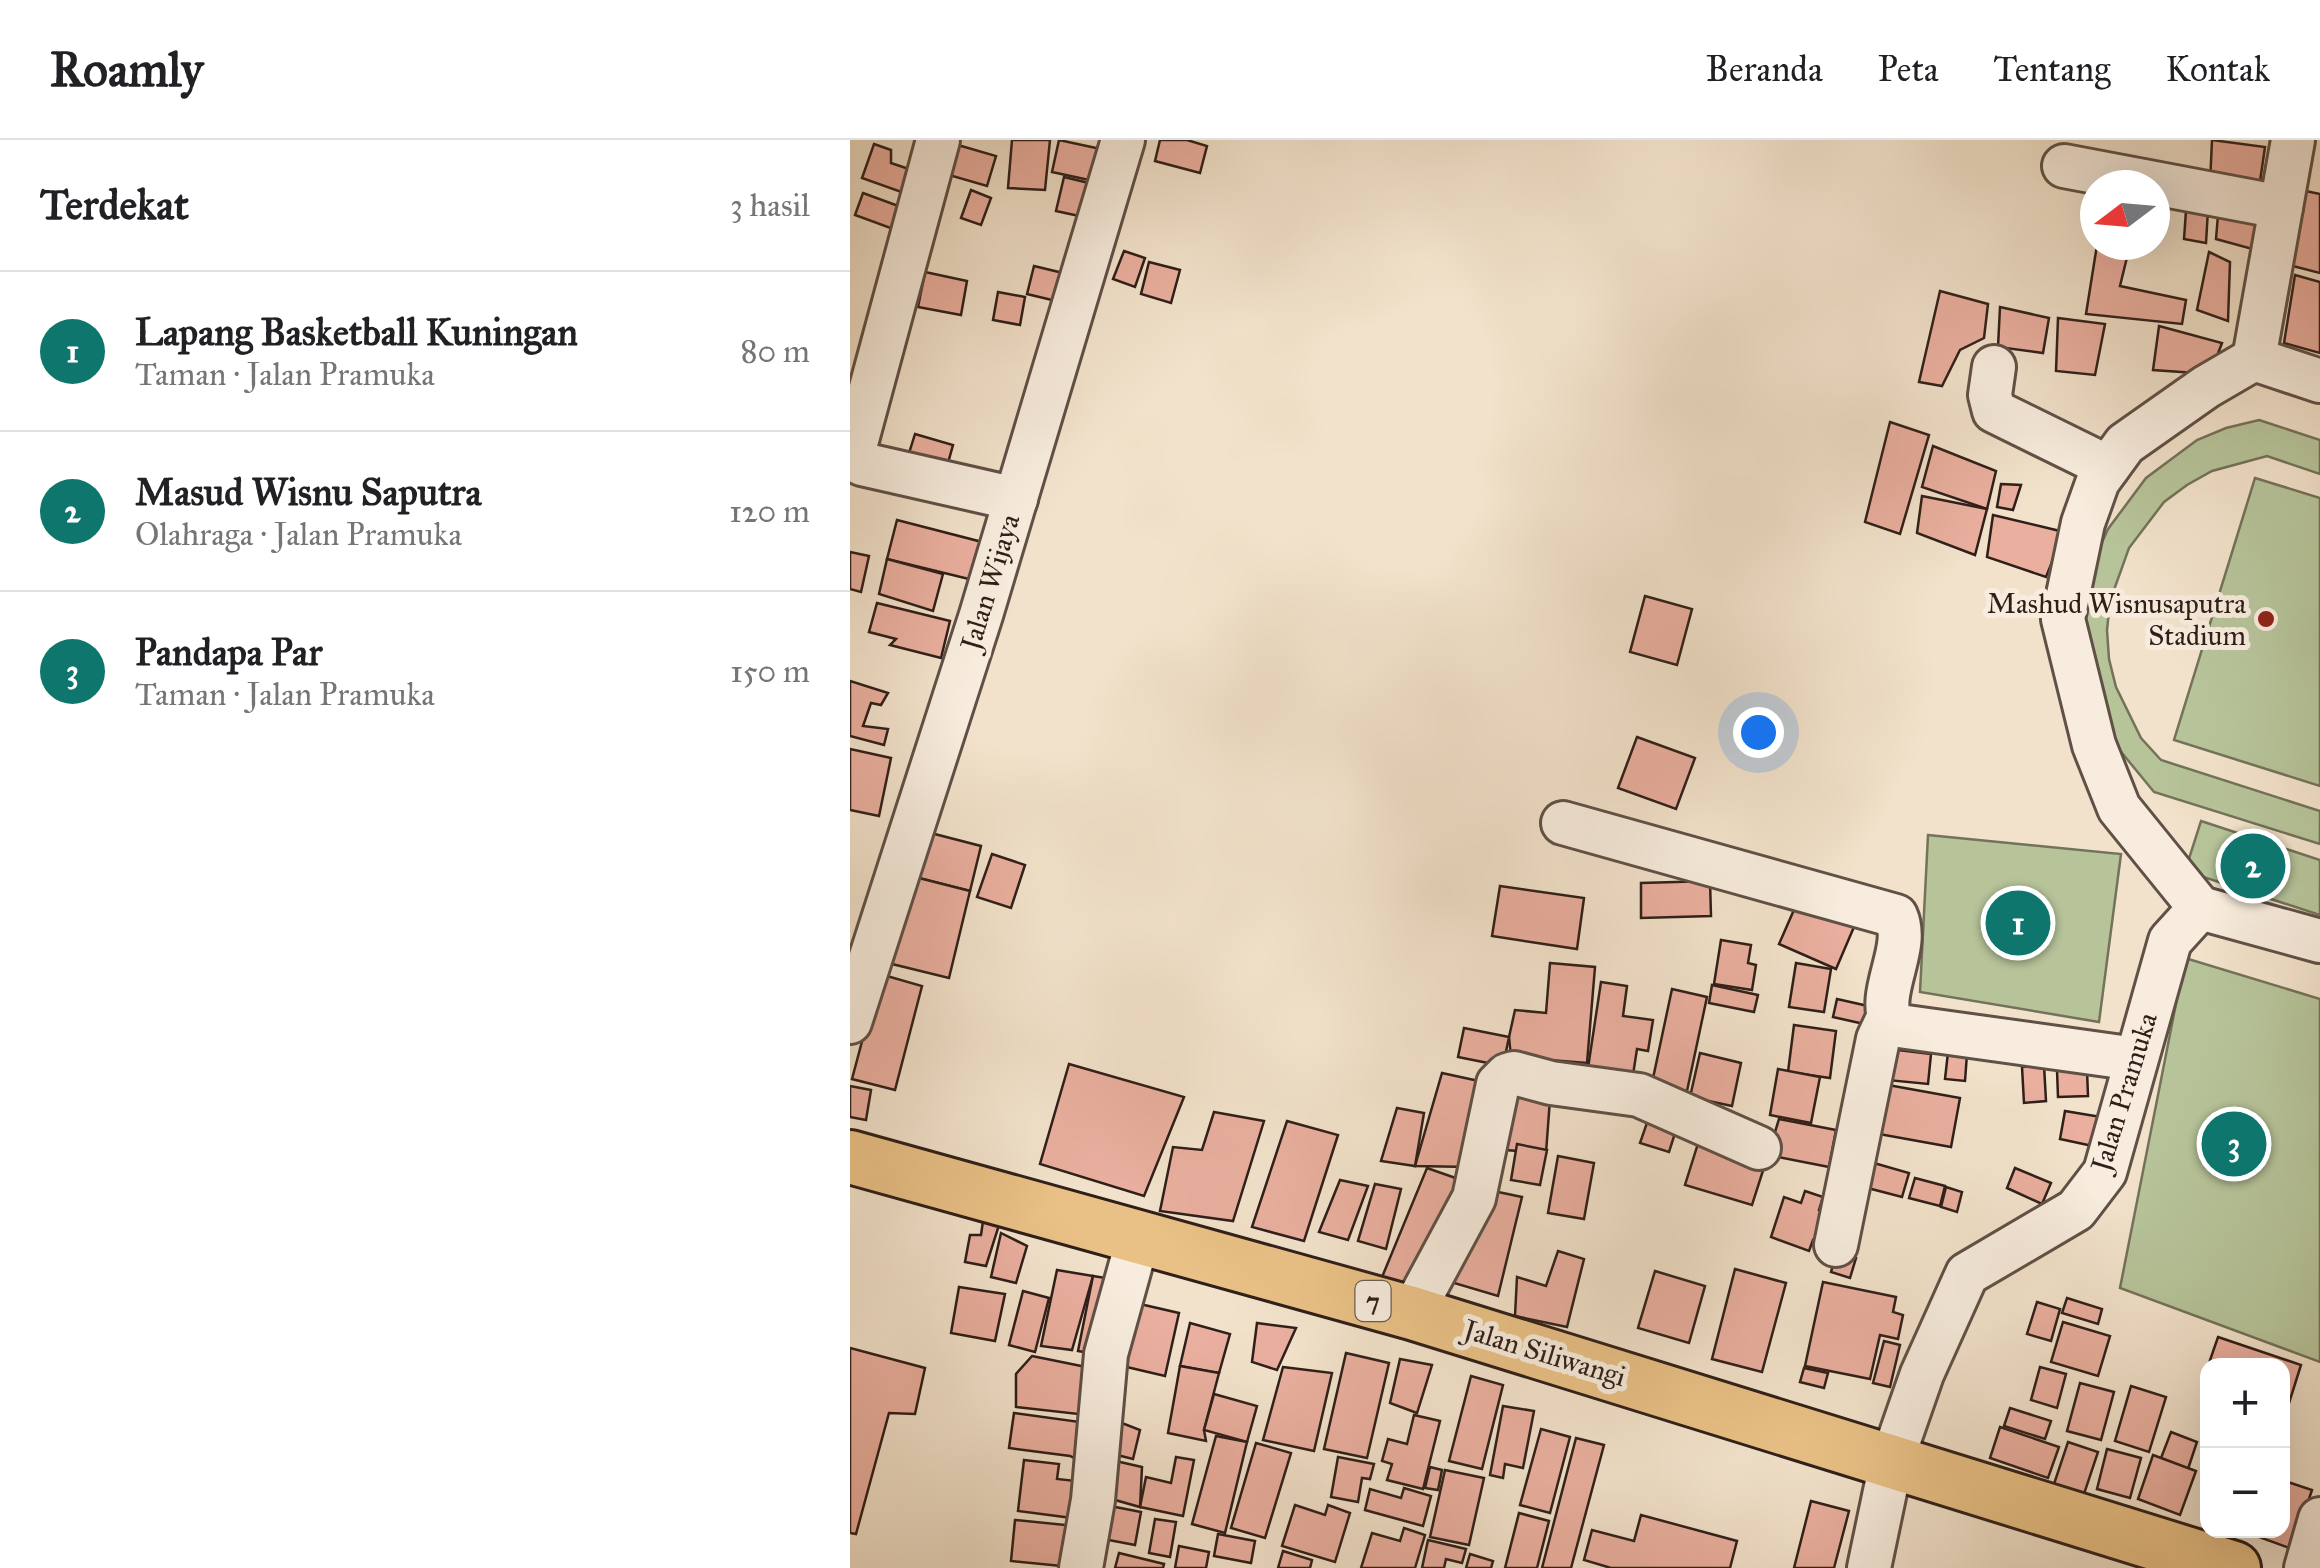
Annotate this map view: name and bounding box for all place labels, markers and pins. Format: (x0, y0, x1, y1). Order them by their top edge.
place label: Mashud Wisnusaputra Stadium (1987, 586, 2246, 653)
marker: Mashud Wisnusaputra Stadium (2255, 608, 2277, 630)
pin: 2 (2220, 828, 2286, 904)
pin: 1 (1986, 886, 2050, 960)
pin: 3 (2202, 1106, 2266, 1182)

